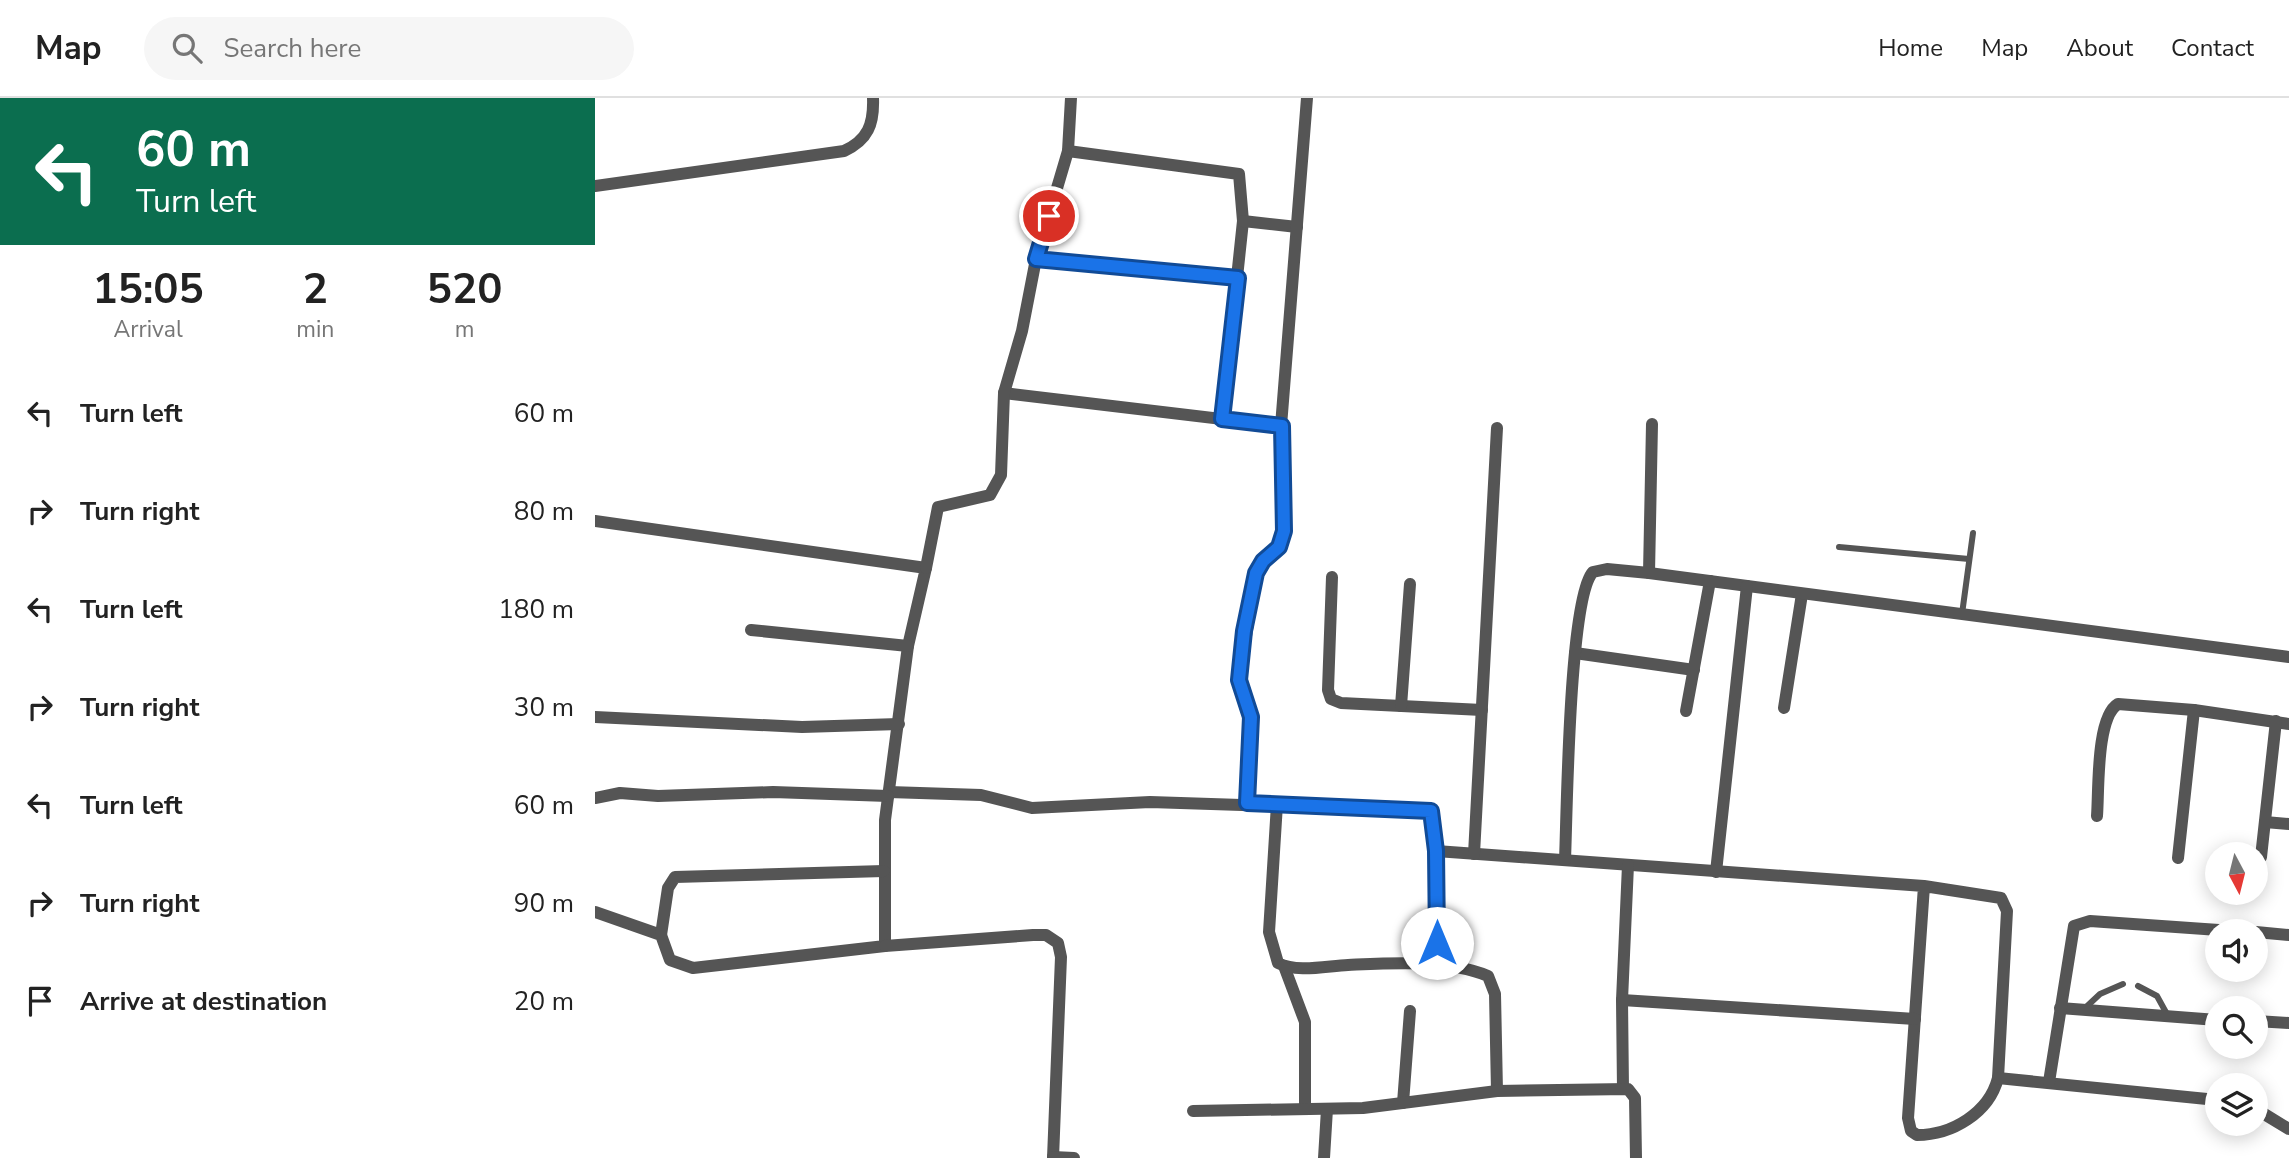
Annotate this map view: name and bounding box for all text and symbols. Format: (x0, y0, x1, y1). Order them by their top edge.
search box (144, 17, 634, 80)
text: Map (35, 26, 102, 71)
icon: search (168, 29, 206, 67)
text: Search here (224, 31, 361, 66)
text: Home (1878, 32, 1943, 64)
text: Map (1981, 32, 2028, 64)
text: About (2066, 32, 2133, 64)
text: Contact (2171, 32, 2254, 64)
text: 60 m (136, 116, 251, 183)
icon: left (21, 126, 112, 217)
text: Turn left (136, 180, 256, 223)
pin (1019, 186, 1079, 246)
icon: arrive (1030, 197, 1068, 235)
text: 15:05 (93, 261, 204, 318)
text: 2 (303, 261, 328, 318)
text: 520 (427, 261, 502, 318)
text: Arrival (114, 314, 183, 345)
text: min (296, 314, 334, 345)
text: m (455, 314, 475, 345)
icon: left (21, 394, 59, 432)
text: Turn left (80, 396, 183, 431)
text: 60 m (514, 396, 574, 431)
icon: right (21, 492, 59, 530)
text: Turn right (80, 494, 199, 529)
text: 80 m (514, 494, 574, 529)
icon: left (21, 590, 59, 628)
text: Turn left (80, 592, 183, 627)
text: 180 m (498, 592, 574, 627)
icon: right (21, 688, 59, 726)
text: Turn right (80, 690, 199, 725)
text: 30 m (514, 690, 574, 725)
icon: left (21, 786, 59, 824)
text: Turn left (80, 788, 183, 823)
text: 60 m (514, 788, 574, 823)
north arrow (2205, 842, 2268, 905)
map controls (2205, 842, 2268, 1136)
icon: right (21, 884, 59, 922)
text: Turn right (80, 886, 199, 921)
text: 90 m (514, 886, 574, 921)
position arrow (1400, 906, 1474, 980)
button: sound (2205, 919, 2268, 982)
icon: arrive (21, 982, 59, 1020)
text: Arrive at destination (80, 984, 327, 1019)
text: 20 m (514, 984, 574, 1019)
button: search (2205, 996, 2268, 1059)
button: layers (2205, 1073, 2268, 1136)

